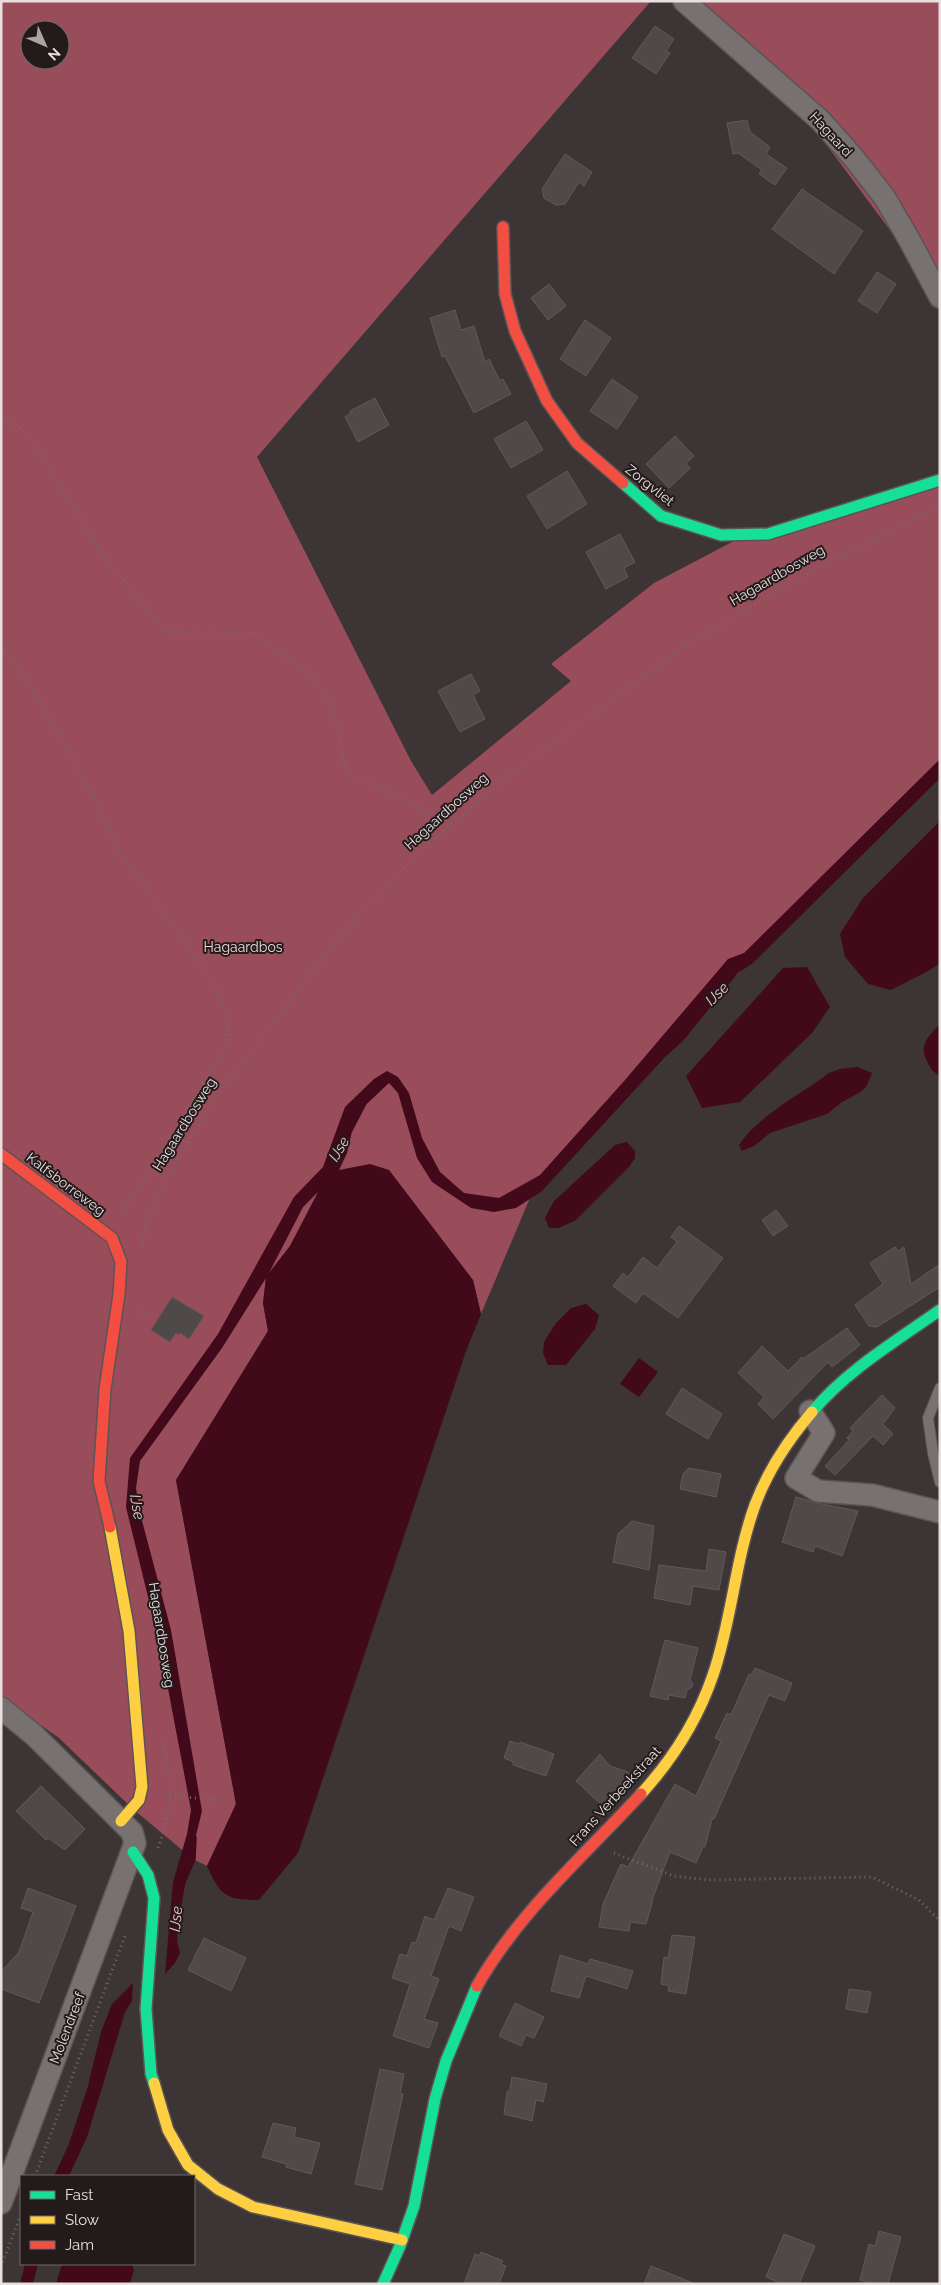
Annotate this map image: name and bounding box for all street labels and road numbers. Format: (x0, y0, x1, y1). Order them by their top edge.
street label: Hagaard (806, 108, 856, 160)
street label: Zorgvliet (622, 461, 678, 509)
street label: Hagaardbosweg (727, 541, 827, 609)
street label: Hagaardbosweg (401, 769, 491, 853)
street label: Hagaardbosweg (149, 1074, 219, 1174)
street label: Kalfsborreweg (23, 1149, 109, 1219)
street label: Hagaardbosweg (146, 1581, 178, 1689)
street label: Frans Verbeekstraat (566, 1743, 664, 1849)
street label: Molendreef (46, 1989, 88, 2066)

